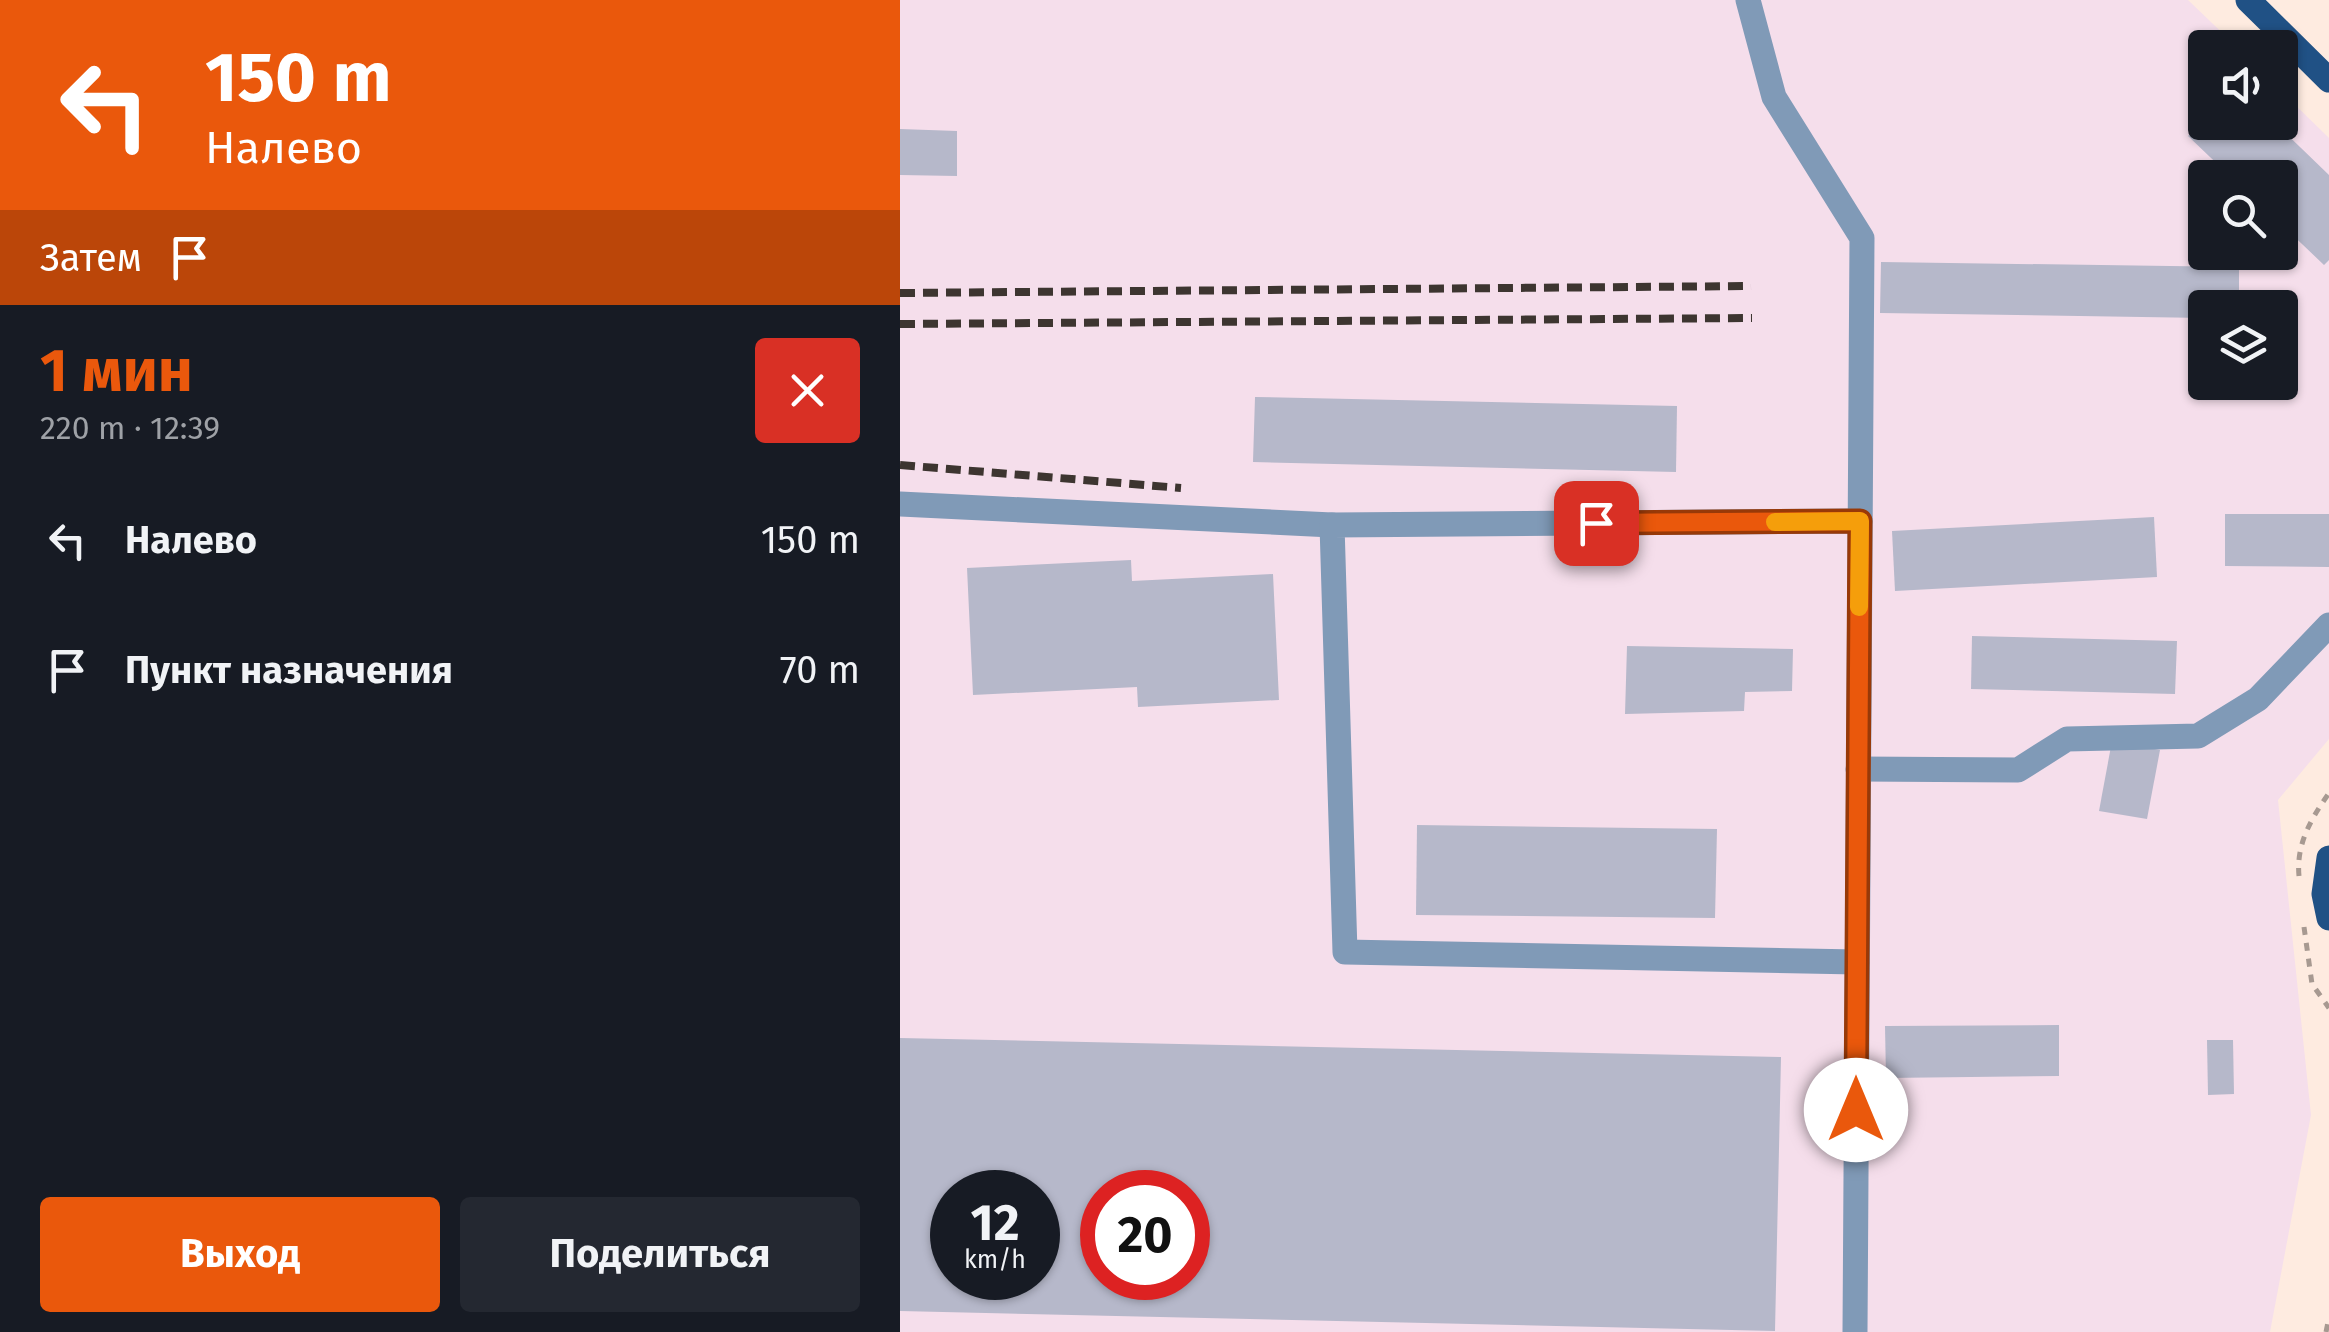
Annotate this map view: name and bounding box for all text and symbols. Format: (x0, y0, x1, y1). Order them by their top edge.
map controls (2188, 30, 2298, 400)
button: sound (2188, 30, 2298, 140)
text: 150 m (205, 36, 392, 120)
icon: left (40, 40, 170, 170)
text: Налево (205, 121, 362, 175)
button: search (2188, 160, 2298, 270)
icon: arrive (162, 230, 217, 285)
text: Затем (40, 235, 142, 281)
button: layers (2188, 290, 2298, 400)
text: 1 мин (40, 335, 193, 407)
button: close (755, 338, 860, 443)
text: 220 m · 12:39 (40, 409, 220, 447)
pin (1554, 481, 1639, 566)
icon: arrive (1569, 496, 1624, 551)
icon: left (40, 513, 95, 568)
text: Налево (125, 517, 257, 563)
text: 150 m (761, 517, 860, 563)
icon: arrive (40, 643, 95, 698)
text: Пункт назначения (125, 647, 453, 693)
text: 70 m (780, 647, 860, 693)
position arrow (1804, 1058, 1908, 1162)
speed limit sign: 20 (1080, 1170, 1210, 1300)
text: 12 (970, 1193, 1020, 1253)
button: Выход (40, 1197, 440, 1312)
button: Поделиться (460, 1197, 860, 1312)
text: km/h (964, 1245, 1026, 1275)

